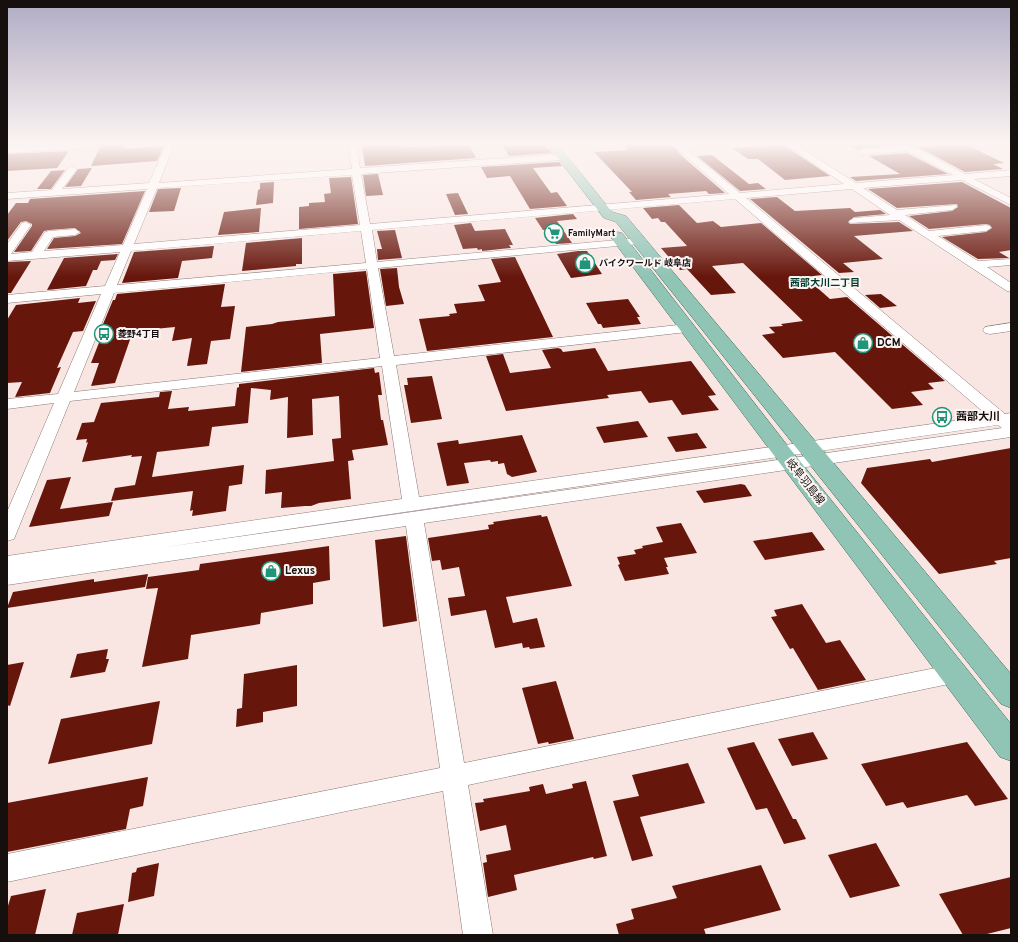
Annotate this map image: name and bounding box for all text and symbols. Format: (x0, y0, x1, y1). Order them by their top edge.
supermarket icon: FamilyMart (543, 222, 565, 244)
place label: FamilyMart (568, 228, 616, 239)
shop icon: バイクワールド 岐阜店 (574, 252, 596, 274)
place label: バイクワールド 岐阜店 (599, 257, 691, 269)
district label: 茜部大川二丁目 (790, 277, 860, 290)
bus stop icon: 菱野4丁目 (93, 323, 115, 345)
place label: 菱野4丁目 (118, 329, 160, 340)
shop icon: DCM (852, 332, 874, 354)
place label: DCM (877, 336, 901, 350)
bus stop icon: 茜部大川 (931, 406, 953, 428)
place label: 茜部大川 (956, 410, 1000, 424)
street label: 岐阜羽島線 (783, 456, 827, 508)
shop icon: Lexus (260, 560, 282, 582)
place label: Lexus (285, 564, 315, 578)

